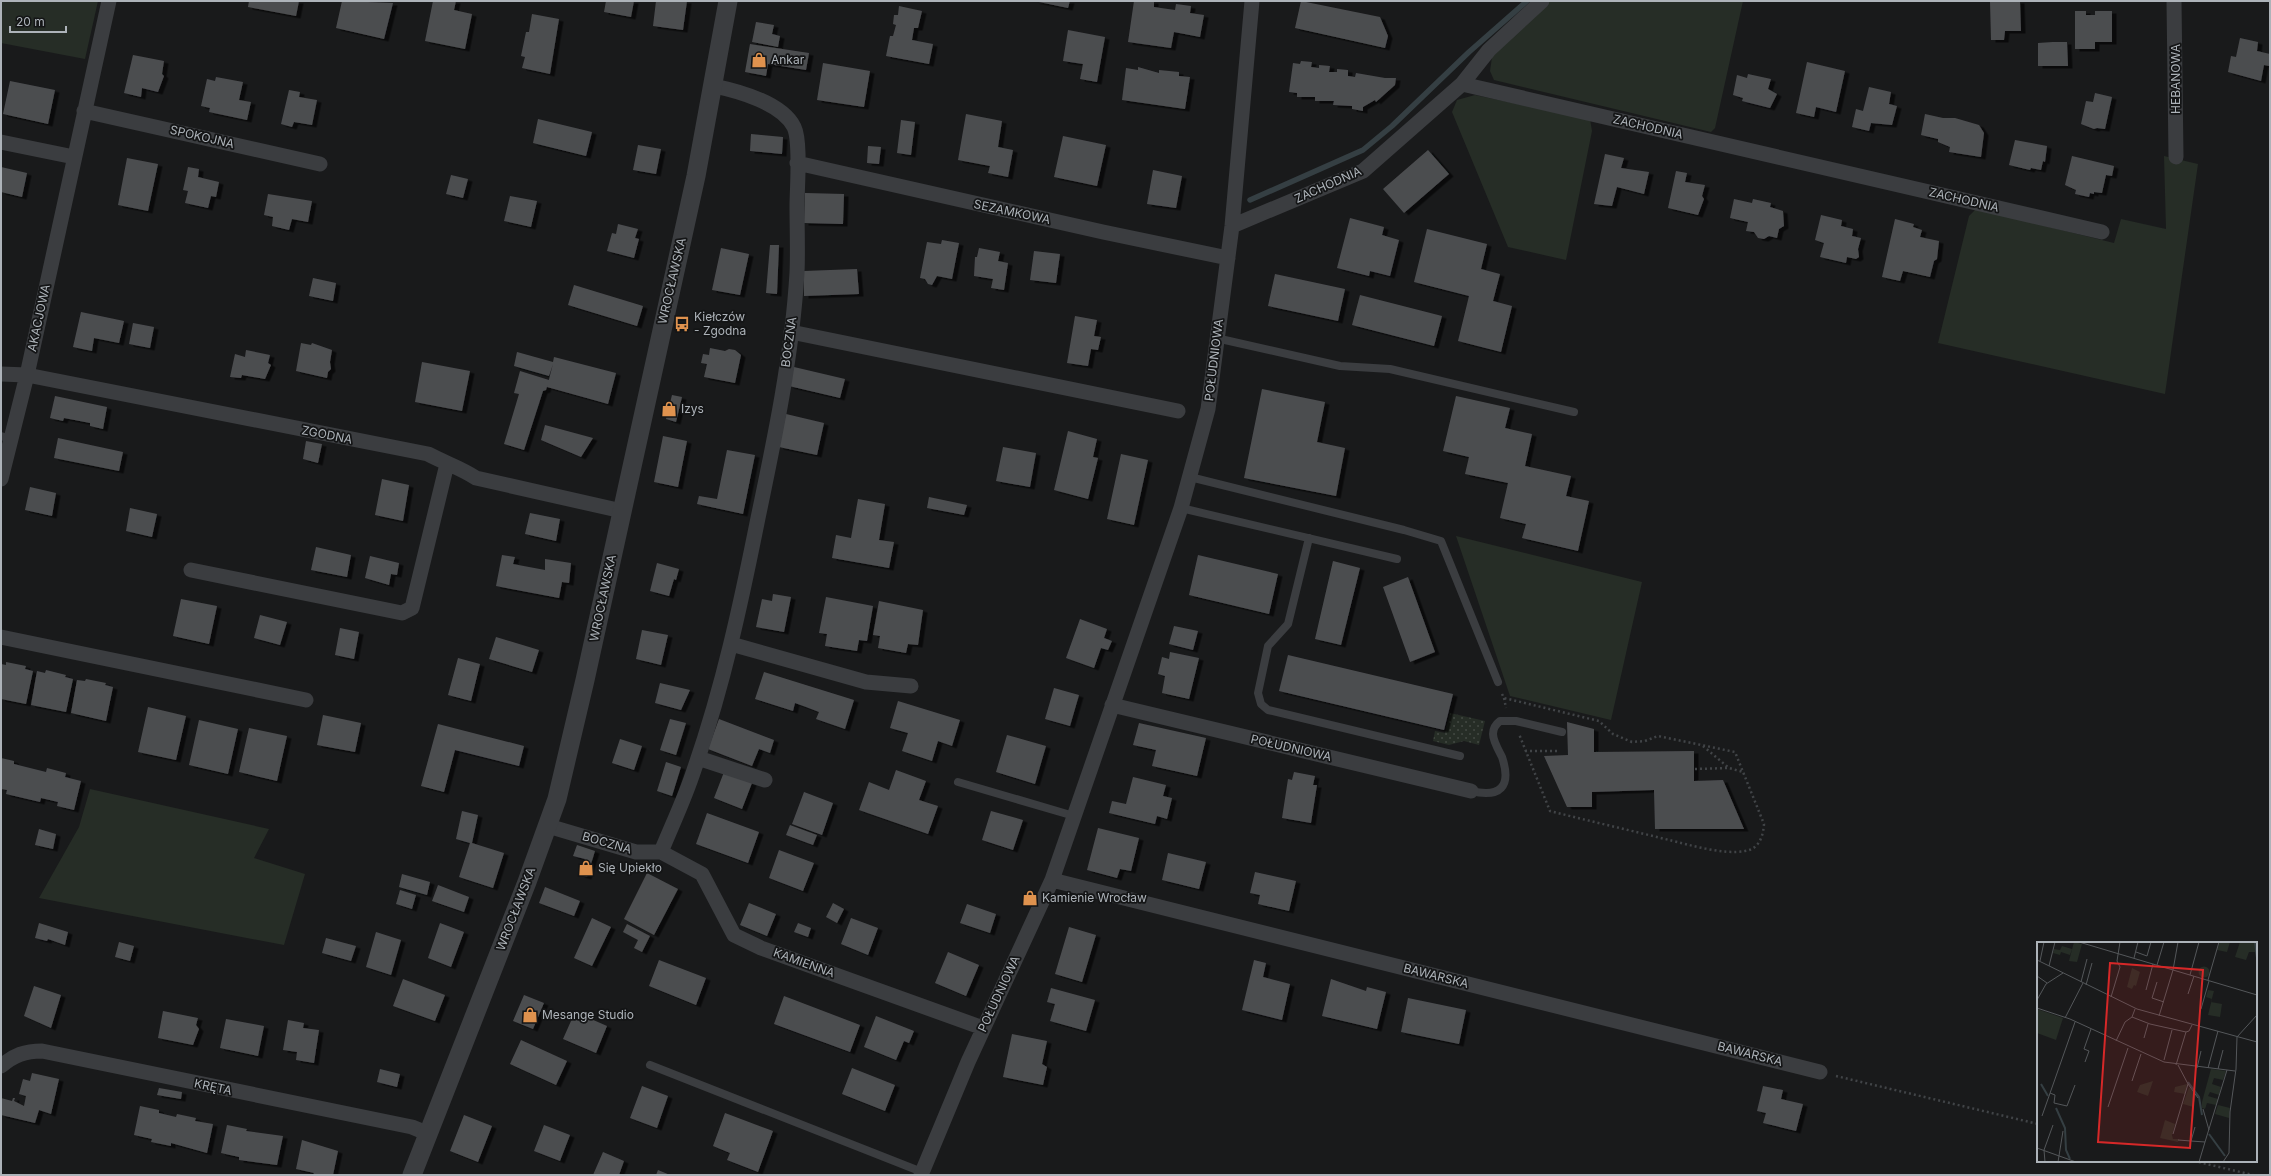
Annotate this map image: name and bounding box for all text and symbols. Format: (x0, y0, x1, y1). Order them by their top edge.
scale bar (10, 8, 66, 34)
text: 20 m (16, 14, 45, 29)
street label: HEBANOWA (2168, 44, 2183, 114)
shop icon: Ankar (750, 51, 768, 69)
place label: Ankar (771, 52, 805, 67)
street label: ZACHODNIA (1612, 111, 1685, 142)
street label: SPOKOJNA (168, 122, 236, 151)
street label: ZACHODNIA (1292, 163, 1363, 206)
street label: ZACHODNIA (1928, 184, 2001, 215)
street label: SEZAMKOWA (972, 196, 1052, 227)
street label: WROCŁAWSKA (654, 236, 689, 325)
street label: AKACJOWA (24, 283, 53, 353)
place label: Kiełczów - Zgodna (694, 309, 746, 338)
bus stop icon: Kiełczów - Zgodna (673, 315, 691, 333)
street label: BOCZNA (778, 316, 799, 368)
street label: POŁUDNIOWA (1201, 318, 1226, 402)
shop icon: Izys (660, 400, 678, 418)
place label: Izys (681, 401, 704, 416)
street label: ZGODNA (301, 422, 354, 447)
street label: WROCŁAWSKA (586, 553, 619, 643)
street label: POŁUDNIOWA (1249, 731, 1333, 764)
street label: BOCZNA (581, 828, 634, 857)
shop icon: Się Upiekło (577, 859, 595, 877)
place label: Się Upiekło (598, 860, 662, 875)
street label: WROCŁAWSKA (493, 865, 538, 953)
shop icon: Kamienie Wrocław (1021, 889, 1039, 907)
place label: Kamienie Wrocław (1042, 890, 1147, 905)
inset map (2037, 942, 2257, 1162)
street label: KAMIENNA (772, 945, 837, 981)
street label: POŁUDNIOWA (974, 953, 1023, 1034)
street label: BAWARSKA (1402, 960, 1470, 991)
shop icon: Mesange Studio (521, 1006, 539, 1024)
place label: Mesange Studio (542, 1007, 634, 1022)
street label: BAWARSKA (1716, 1038, 1784, 1069)
street label: KRĘTA (193, 1075, 233, 1098)

